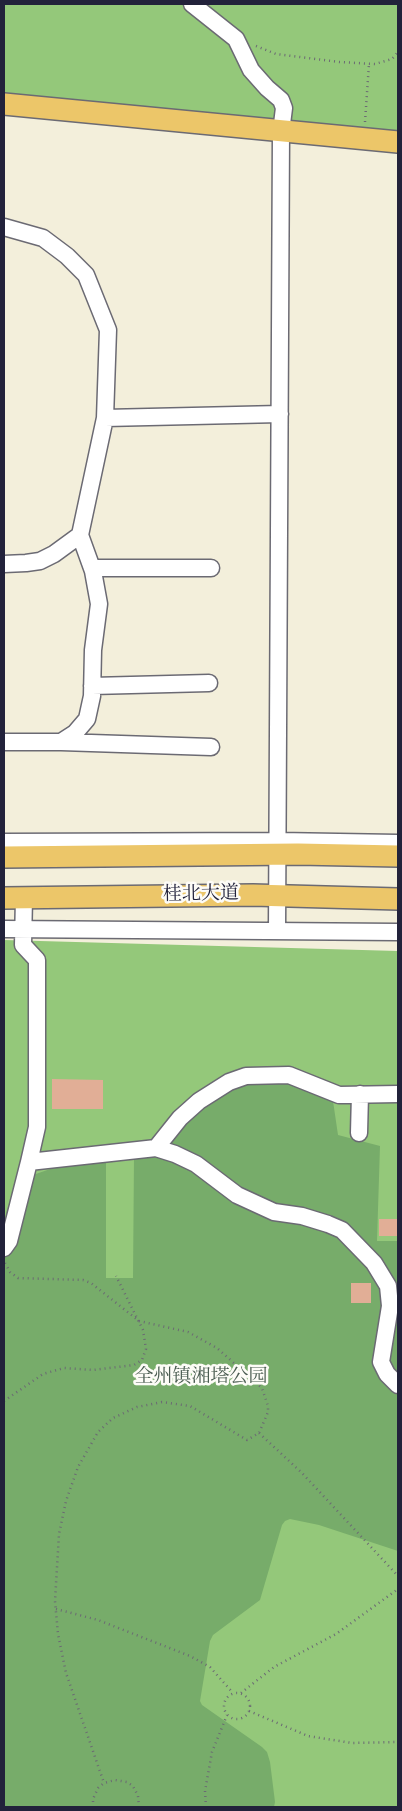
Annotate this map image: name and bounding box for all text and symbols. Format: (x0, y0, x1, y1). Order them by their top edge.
street label: 桂北大道 (163, 884, 239, 908)
park label: 全州镇湘塔公园 (135, 1368, 267, 1390)

